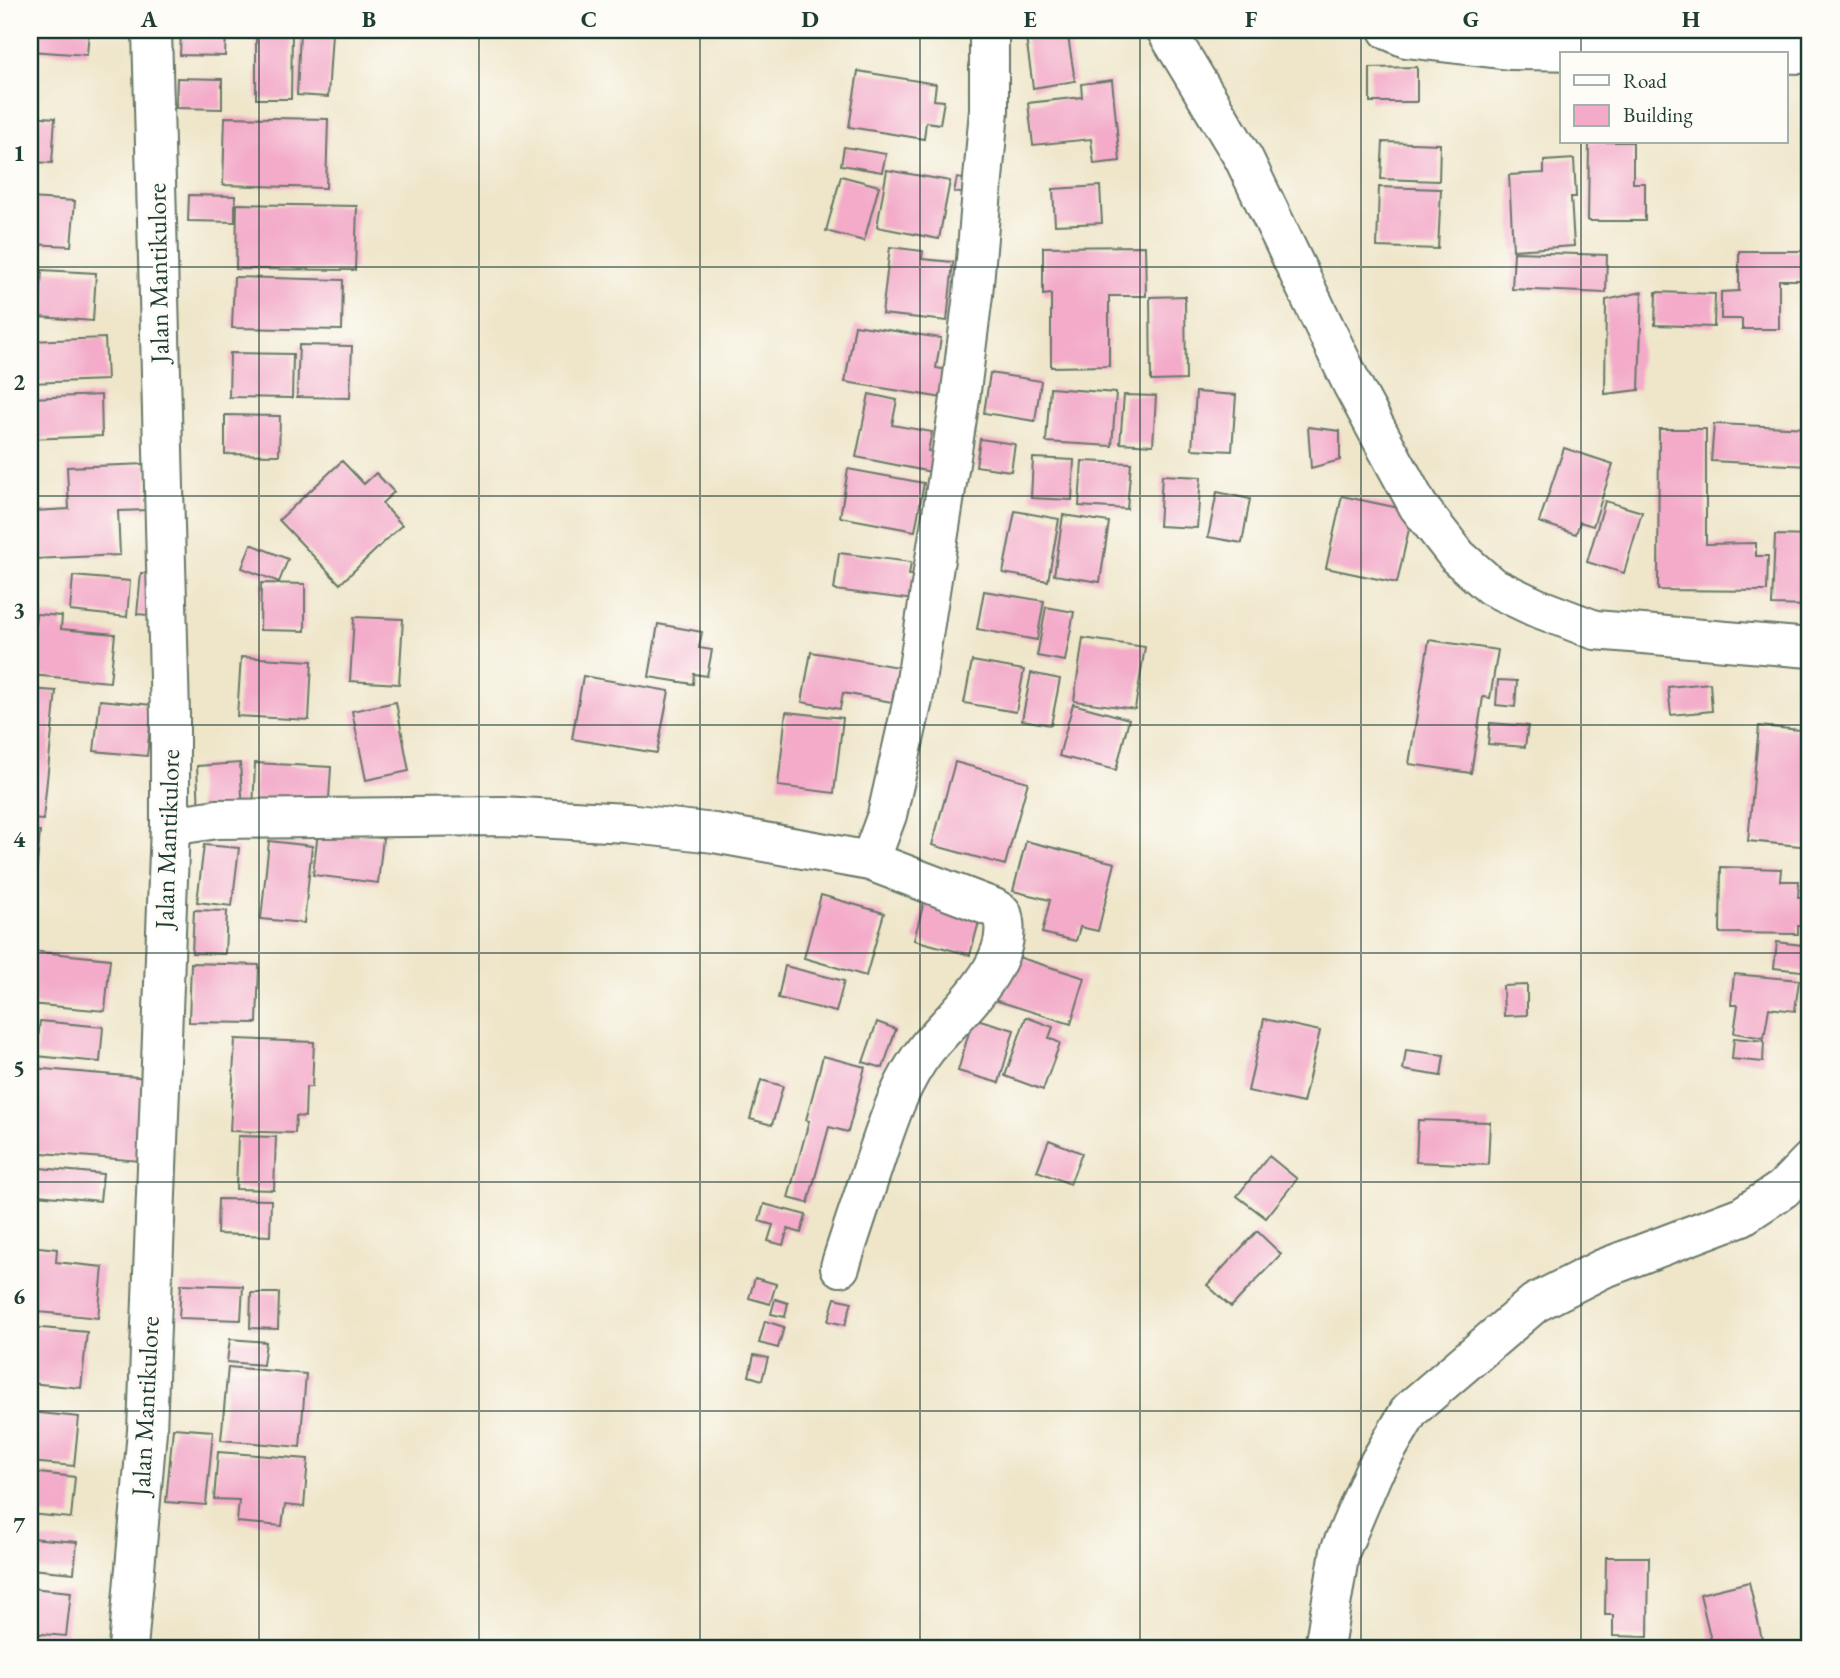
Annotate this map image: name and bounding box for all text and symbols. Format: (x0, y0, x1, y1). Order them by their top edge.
text: A (140, 4, 158, 34)
text: B (362, 4, 376, 34)
text: C (581, 4, 597, 34)
text: D (801, 4, 819, 34)
text: E (1023, 4, 1037, 34)
text: F (1245, 4, 1258, 34)
text: G (1463, 4, 1479, 34)
text: H (1682, 4, 1700, 34)
legend (1560, 52, 1787, 144)
text: Road (1623, 67, 1667, 94)
text: Building (1623, 101, 1693, 128)
text: 1 (13, 138, 25, 168)
street label: Jalan Mantikulore (139, 183, 177, 365)
text: 2 (13, 367, 25, 397)
text: 3 (13, 595, 25, 625)
street label: Jalan Mantikulore (147, 748, 187, 932)
text: 4 (13, 824, 26, 854)
text: 5 (13, 1053, 25, 1083)
text: 6 (13, 1281, 25, 1311)
street label: Jalan Mantikulore (123, 1315, 167, 1499)
text: 7 (13, 1510, 26, 1540)

